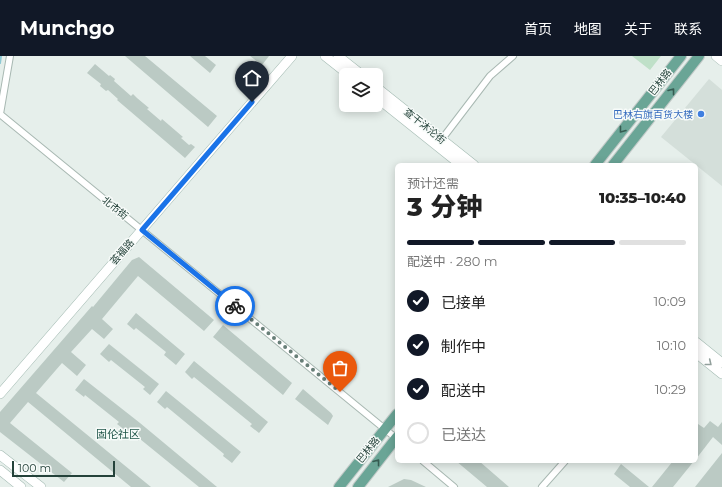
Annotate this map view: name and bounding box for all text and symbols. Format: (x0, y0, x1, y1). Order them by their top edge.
text: Munchgo (20, 17, 115, 40)
text: 首页 (524, 20, 552, 38)
text: 地图 (574, 20, 602, 38)
text: 关于 (624, 20, 652, 38)
text: 联系 (674, 20, 702, 38)
pin (235, 61, 269, 102)
street label: 巴林路 (646, 66, 674, 98)
icon: home (241, 67, 263, 89)
map controls (339, 68, 383, 112)
button: layers (339, 68, 383, 112)
one-way arrow (667, 88, 674, 95)
street label: 查干沐沦街 (401, 105, 449, 147)
place label: 巴林右旗百货大楼 (613, 108, 693, 121)
marker: 巴林右旗百货大楼 (696, 109, 706, 119)
one-way arrow (620, 126, 627, 133)
text: 预计还需 (407, 175, 459, 191)
text: 10:35–10:40 (599, 188, 686, 207)
text: 3 分钟 (407, 191, 482, 223)
street label: 北市街 (99, 194, 131, 222)
street label: 荟福路 (107, 236, 137, 268)
text: 配送中 · 280 m (407, 253, 498, 269)
courier (215, 286, 255, 326)
icon: check (407, 290, 429, 312)
text: 已接单 (441, 293, 486, 312)
text: 10:09 (653, 293, 686, 309)
icon: bike (224, 295, 246, 317)
icon: check (407, 334, 429, 356)
text: 制作中 (441, 337, 486, 356)
text: 10:10 (657, 337, 686, 353)
pin (323, 351, 357, 392)
icon: bag (329, 357, 351, 379)
one-way arrow (704, 359, 712, 366)
icon: check (407, 378, 429, 400)
text: 配送中 (441, 381, 486, 400)
text: 10:29 (655, 381, 686, 397)
text: 已送达 (441, 425, 486, 444)
district label: 固伦社区 (96, 427, 140, 441)
street label: 巴林路 (354, 434, 382, 466)
scale bar (12, 459, 115, 478)
one-way arrow (373, 460, 380, 467)
text: 100 m (18, 461, 51, 475)

